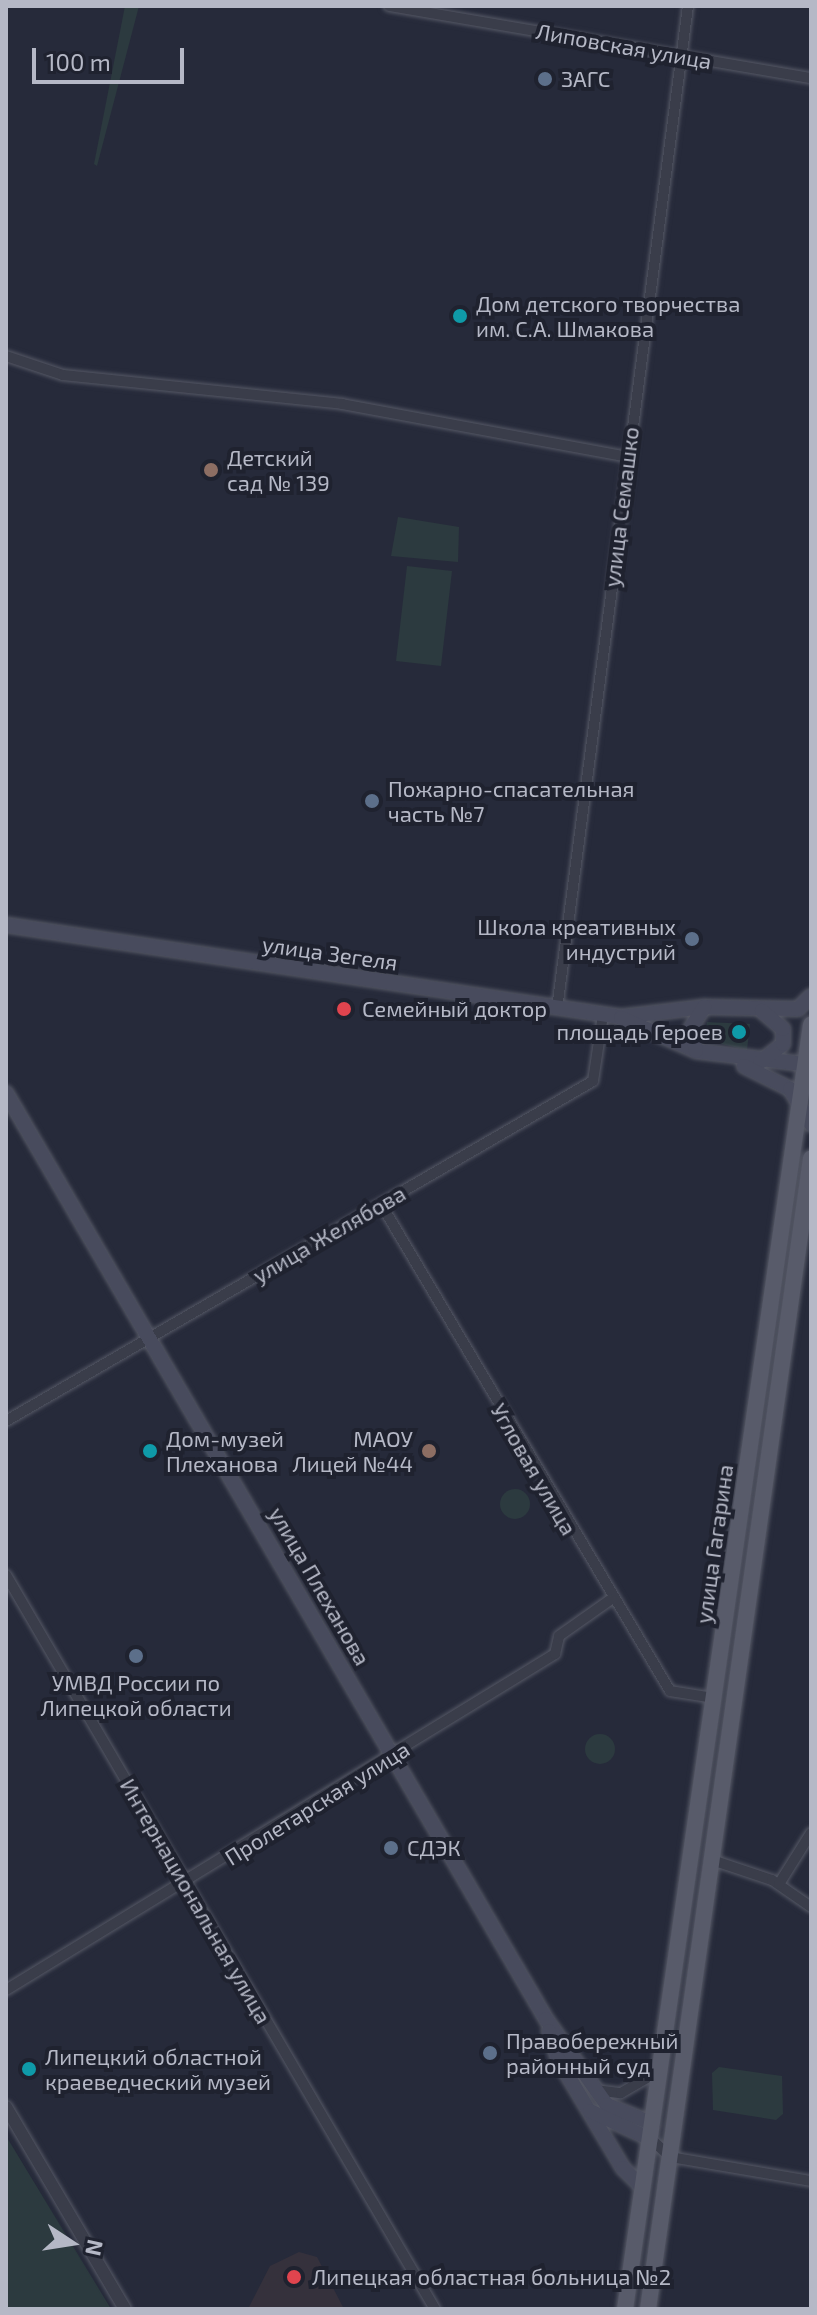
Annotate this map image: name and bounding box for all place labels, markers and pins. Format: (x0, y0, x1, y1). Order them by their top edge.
place label: ЗАГС (561, 66, 610, 92)
marker: ЗАГС (536, 70, 554, 88)
place label: Дом детского творчества им. С.А. Шмакова (476, 290, 740, 342)
marker: Дом детского творчества им. С.А. Шмакова (451, 307, 469, 325)
place label: Детский сад № 139 (227, 444, 330, 496)
marker: Детский сад № 139 (202, 461, 220, 479)
place label: Пожарно-спасательная часть №7 (388, 775, 634, 826)
marker: Пожарно-спасательная часть №7 (363, 792, 381, 810)
place label: Школа креативных индустрий (477, 913, 676, 964)
marker: Школа креативных индустрий (683, 930, 701, 948)
place label: Семейный доктор (362, 996, 547, 1022)
marker: Семейный доктор (333, 998, 355, 1020)
place label: площадь Героев (557, 1019, 723, 1045)
marker: площадь Героев (730, 1023, 748, 1041)
place label: Дом-музей Плеханова (166, 1425, 284, 1476)
place label: МАОУ Лицей №44 (293, 1425, 413, 1476)
marker: Дом-музей Плеханова (141, 1442, 159, 1460)
marker: МАОУ Лицей №44 (420, 1442, 438, 1460)
marker: УМВД России по Липецкой области (127, 1647, 145, 1665)
place label: УМВД России по Липецкой области (40, 1669, 232, 1720)
place label: СДЭК (407, 1835, 461, 1861)
marker: СДЭК (382, 1839, 400, 1857)
place label: Правобережный районный суд (506, 2027, 678, 2078)
place label: Липецкий областной краеведческий музей (45, 2043, 271, 2094)
marker: Правобережный районный суд (481, 2044, 499, 2062)
marker: Липецкий областной краеведческий музей (20, 2060, 38, 2078)
place label: Липецкая областная больница №2 (312, 2264, 671, 2290)
marker: Липецкая областная больница №2 (283, 2266, 305, 2288)

